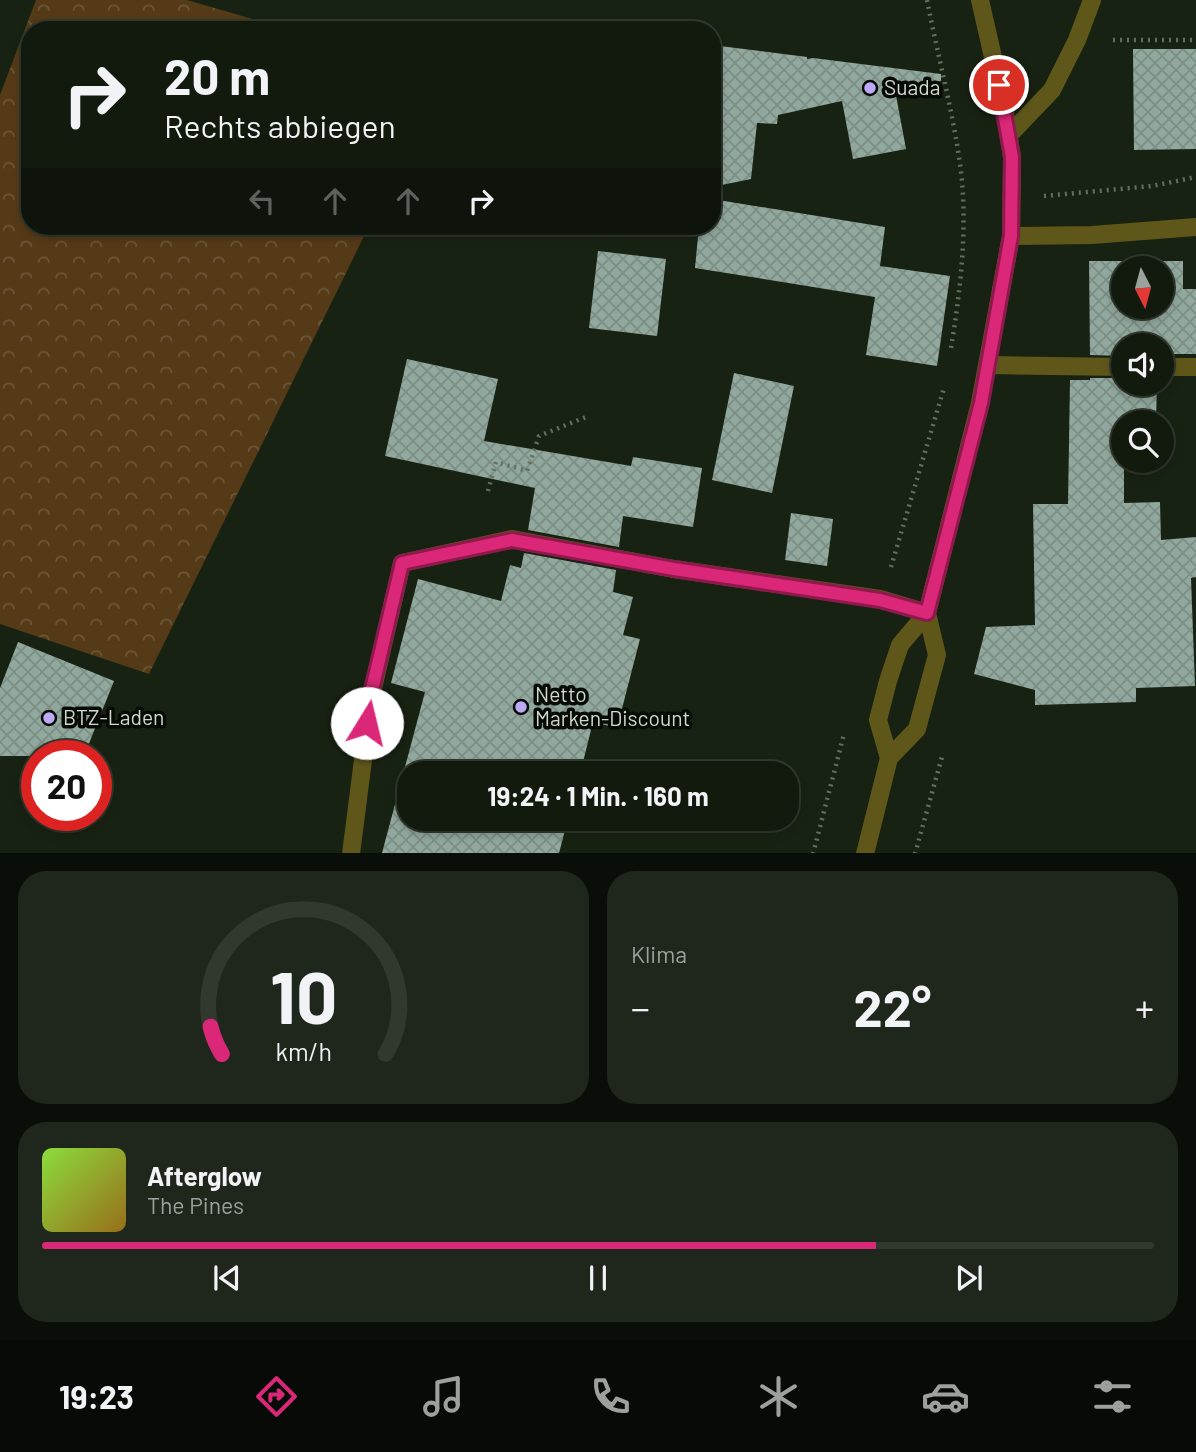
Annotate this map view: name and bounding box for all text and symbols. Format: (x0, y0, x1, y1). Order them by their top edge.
text: 20 m (164, 46, 270, 105)
icon: right (49, 49, 140, 140)
pin (969, 55, 1029, 115)
icon: arrive (980, 66, 1018, 104)
place label: Suada (884, 74, 940, 99)
marker: Suada (862, 80, 878, 96)
text: Rechts abbiegen (164, 106, 396, 144)
icon: left (243, 182, 281, 220)
icon: ahead (316, 182, 354, 220)
icon: ahead (389, 182, 427, 220)
icon: right (462, 182, 500, 220)
north arrow (1111, 256, 1174, 318)
map controls (1111, 256, 1174, 473)
button: sound (1111, 333, 1174, 396)
button: search (1111, 410, 1174, 473)
place label: Netto Marken-Discount (535, 681, 690, 730)
position arrow (330, 686, 404, 760)
marker: Netto Marken-Discount (513, 699, 529, 715)
place label: BTZ-Laden (63, 704, 164, 729)
marker: BTZ-Laden (41, 710, 57, 726)
speed limit sign: 20 (21, 740, 112, 831)
text: 19:24 · 1 Min. · 160 m (487, 780, 709, 811)
text: Klima (631, 940, 687, 968)
text: 10 (270, 951, 337, 1039)
text: 22° (854, 975, 931, 1037)
text: − (631, 984, 650, 1030)
text: + (1135, 984, 1154, 1030)
text: km/h (275, 1035, 332, 1065)
text: Afterglow (147, 1160, 262, 1191)
text: The Pines (147, 1191, 244, 1219)
icon: previous (208, 1259, 246, 1297)
icon: pause (579, 1259, 617, 1297)
icon: next (950, 1259, 988, 1297)
icon: directions (252, 1372, 301, 1421)
icon: music (419, 1372, 468, 1421)
icon: phone (586, 1372, 635, 1421)
icon: climate (754, 1372, 803, 1421)
icon: car (921, 1372, 970, 1421)
icon: filters (1088, 1372, 1137, 1421)
text: 19:23 (59, 1377, 134, 1415)

